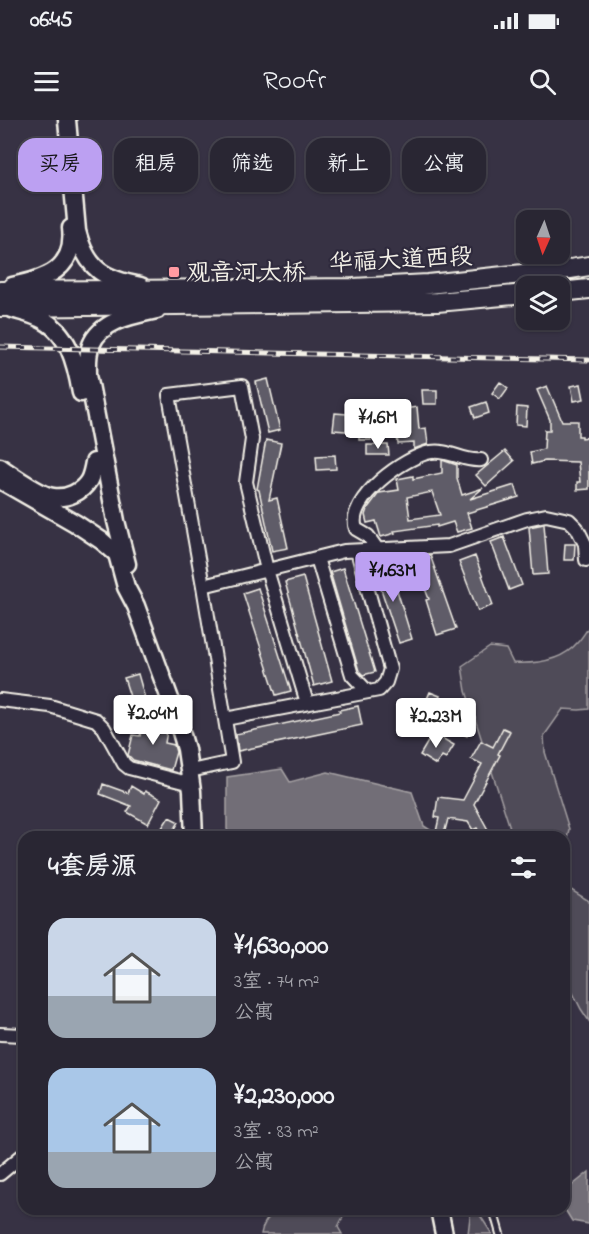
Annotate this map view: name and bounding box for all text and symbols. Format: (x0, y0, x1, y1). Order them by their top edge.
text: 06:45 (30, 5, 73, 37)
text: Roofr (263, 62, 326, 101)
icon: menu (30, 65, 63, 98)
icon: search (526, 65, 559, 98)
chip: 买房 (18, 138, 102, 192)
chip: 租房 (114, 138, 198, 192)
chip: 筛选 (210, 138, 294, 192)
chip: 新上 (306, 138, 390, 192)
chip: 公寓 (402, 138, 486, 192)
north arrow (516, 210, 570, 264)
map controls (516, 210, 570, 330)
street label: 华福大道西段 (328, 240, 474, 283)
place label: 观音河大桥 (186, 257, 306, 292)
marker: 观音河大桥 (167, 265, 181, 279)
button: layers (516, 276, 570, 330)
pin: ¥1.6M (336, 399, 420, 450)
text: ¥1.6M (358, 404, 398, 433)
pin: ¥1.63M (344, 552, 442, 603)
text: ¥1.63M (369, 557, 417, 586)
pin: ¥2.04M (104, 695, 202, 746)
pin: ¥2.23M (387, 698, 485, 749)
text: ¥2.04M (128, 700, 178, 729)
text: ¥2.23M (410, 703, 462, 732)
text: 4套房源 (48, 849, 137, 887)
icon: filters (507, 851, 540, 884)
text: ¥1,630,000 (234, 928, 328, 966)
icon: home (96, 942, 168, 1014)
text: 3室 · 74 m² (234, 968, 319, 997)
text: 公寓 (234, 999, 274, 1028)
text: ¥2,230,000 (234, 1078, 335, 1116)
icon: home (96, 1092, 168, 1164)
text: 3室 · 83 m² (234, 1118, 319, 1147)
text: 公寓 (234, 1149, 274, 1178)

